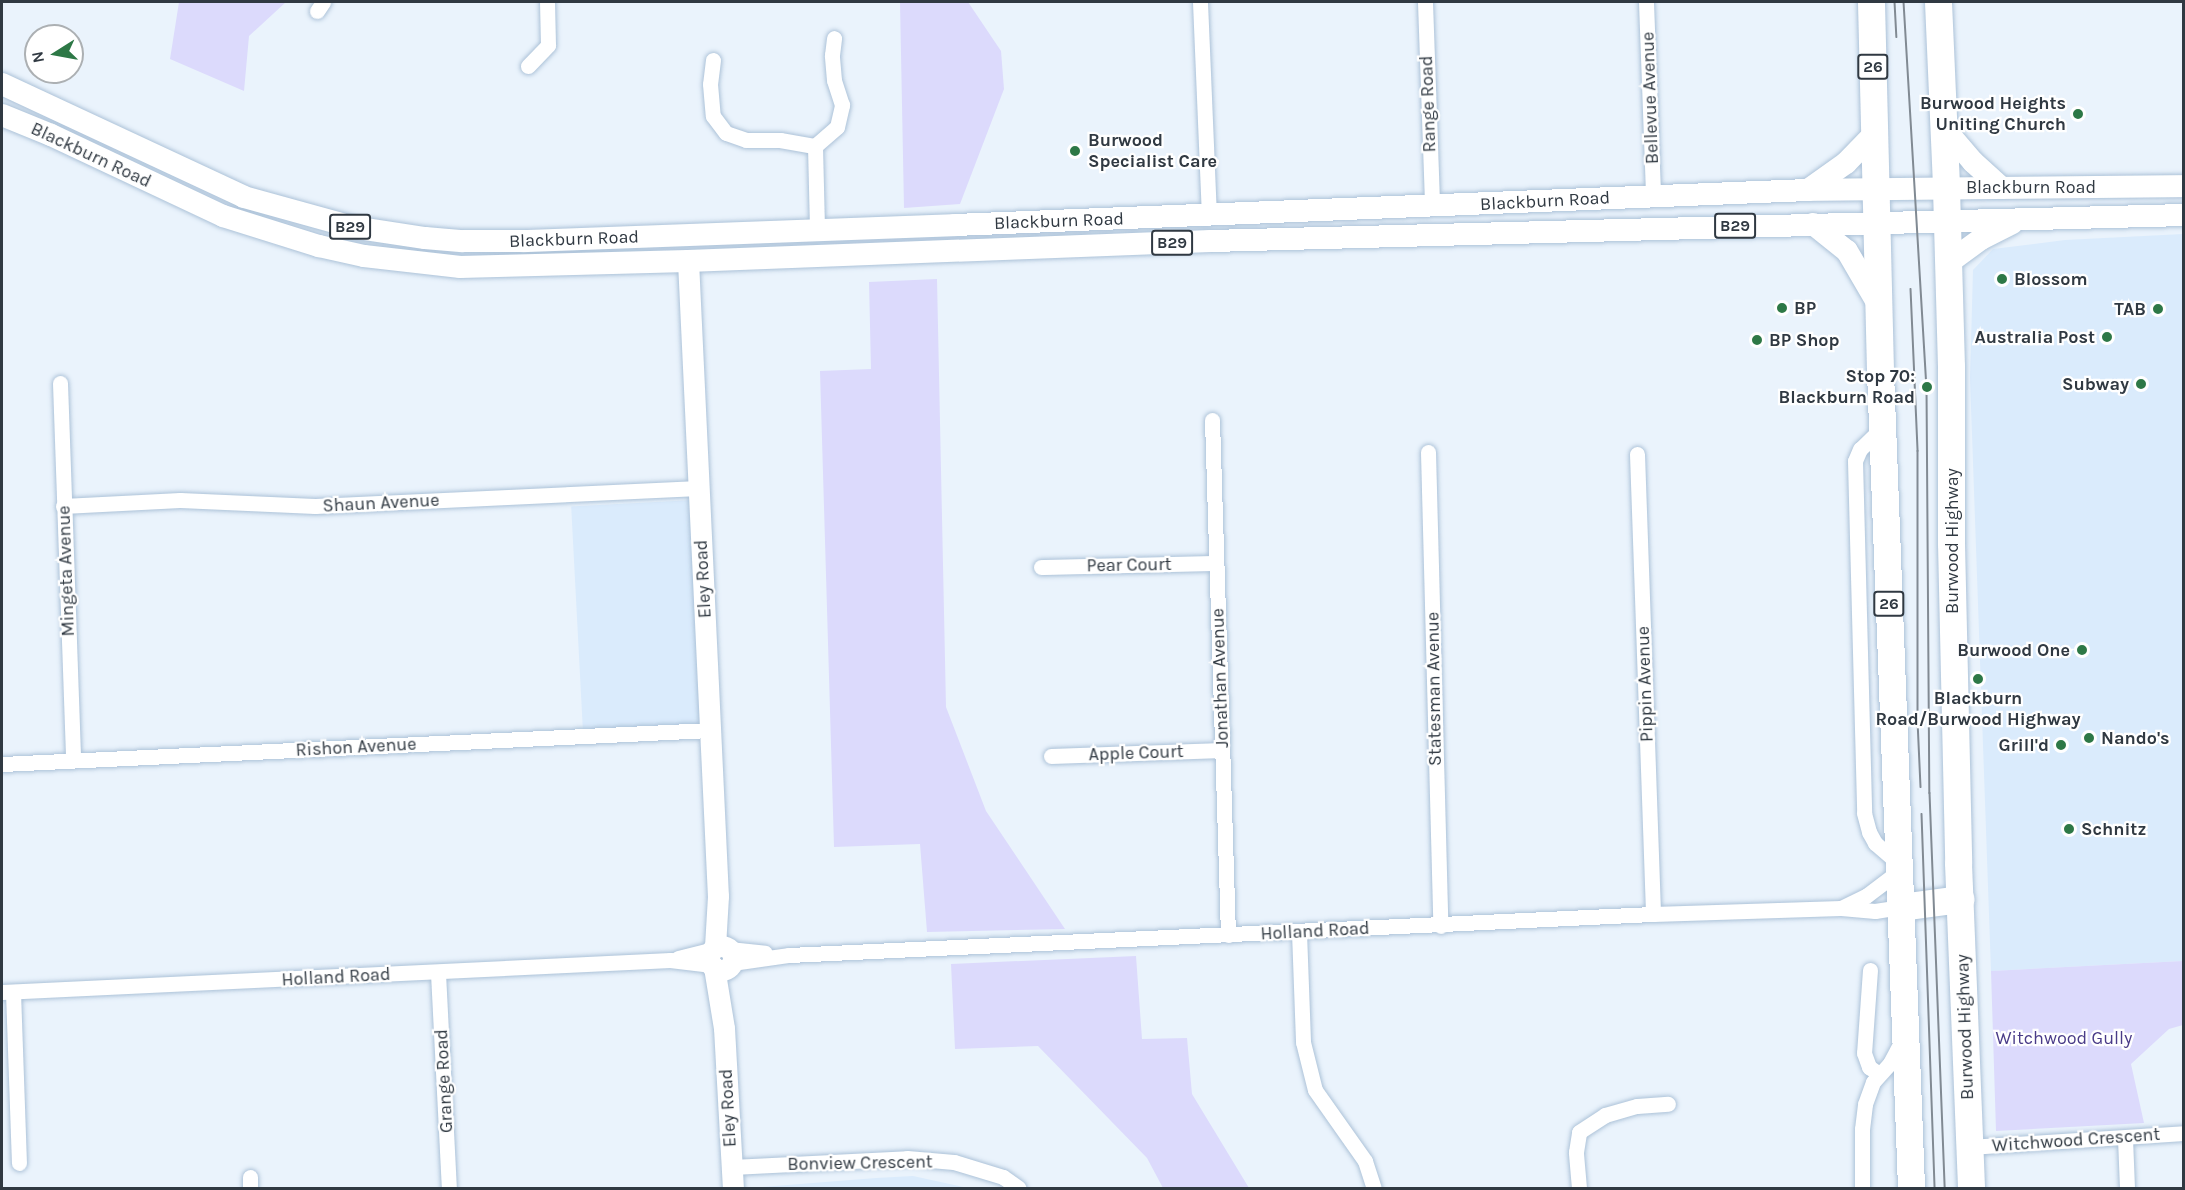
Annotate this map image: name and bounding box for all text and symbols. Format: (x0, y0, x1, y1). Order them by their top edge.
north arrow (24, 24, 84, 84)
street label: Bellevue Avenue (1637, 31, 1663, 165)
text: N (27, 50, 48, 65)
road number: 26 (1856, 54, 1890, 80)
street label: Range Road (1416, 55, 1440, 153)
place label: Burwood Heights Uniting Church (1920, 93, 2066, 136)
marker: Burwood Heights Uniting Church (2071, 107, 2085, 121)
street label: Blackburn Road (27, 118, 155, 192)
place label: Burwood Specialist Care (1088, 130, 1217, 172)
marker: Burwood Specialist Care (1066, 142, 1084, 160)
street label: Blackburn Road (1966, 176, 2096, 198)
street label: Blackburn Road (1479, 187, 1611, 215)
street label: Blackburn Road (994, 208, 1124, 234)
road number: B29 (1714, 213, 1756, 239)
road number: B29 (329, 214, 371, 240)
street label: Blackburn Road (509, 226, 639, 252)
road number: B29 (1151, 230, 1193, 256)
place label: Blossom (2014, 268, 2088, 290)
marker: Blossom (1995, 272, 2009, 286)
place label: BP (1794, 297, 1816, 319)
place label: TAB (2114, 298, 2146, 320)
marker: BP (1775, 301, 1789, 315)
marker: TAB (2151, 302, 2165, 316)
place label: Australia Post (1975, 326, 2095, 348)
place label: BP Shop (1769, 329, 1840, 351)
marker: Australia Post (2100, 330, 2114, 344)
marker: BP Shop (1750, 333, 1764, 347)
place label: Stop 70: Blackburn Road (1779, 366, 1915, 409)
place label: Subway (2062, 373, 2129, 395)
marker: Subway (2134, 377, 2148, 391)
marker: Stop 70: Blackburn Road (1920, 380, 1934, 394)
street label: Burwood Highway (1941, 468, 1963, 614)
street label: Shaun Avenue (322, 489, 440, 517)
street label: Mingeta Avenue (53, 505, 79, 637)
street label: Eley Road (690, 539, 716, 619)
street label: Pear Court (1086, 553, 1172, 577)
road number: 26 (1872, 591, 1906, 617)
street label: Jonathan Avenue (1207, 608, 1233, 748)
street label: Statesman Avenue (1422, 612, 1446, 766)
street label: Pippin Avenue (1632, 626, 1658, 742)
place label: Burwood One (1957, 639, 2070, 661)
marker: Burwood One (2075, 643, 2089, 657)
marker: Blackburn Road/Burwood Highway (1971, 672, 1985, 686)
place label: Blackburn Road/Burwood Highway (1875, 688, 2081, 730)
place label: Nando's (2101, 727, 2170, 749)
marker: Nando's (2082, 731, 2096, 745)
street label: Rishon Avenue (295, 733, 417, 761)
place label: Grill'd (1999, 734, 2049, 756)
marker: Grill'd (2054, 738, 2068, 752)
street label: Apple Court (1088, 741, 1184, 765)
place label: Schnitz (2081, 818, 2146, 840)
marker: Schnitz (2062, 822, 2076, 836)
street label: Holland Road (1260, 917, 1370, 945)
street label: Burwood Highway (1952, 954, 1978, 1100)
street label: Holland Road (281, 963, 391, 991)
park label: Witchwood Gully (1996, 1027, 2132, 1049)
street label: Grange Road (430, 1029, 458, 1133)
street label: Eley Road (715, 1068, 741, 1148)
street label: Witchwood Crescent (1991, 1123, 2161, 1157)
street label: Bonview Crescent (787, 1151, 933, 1175)

